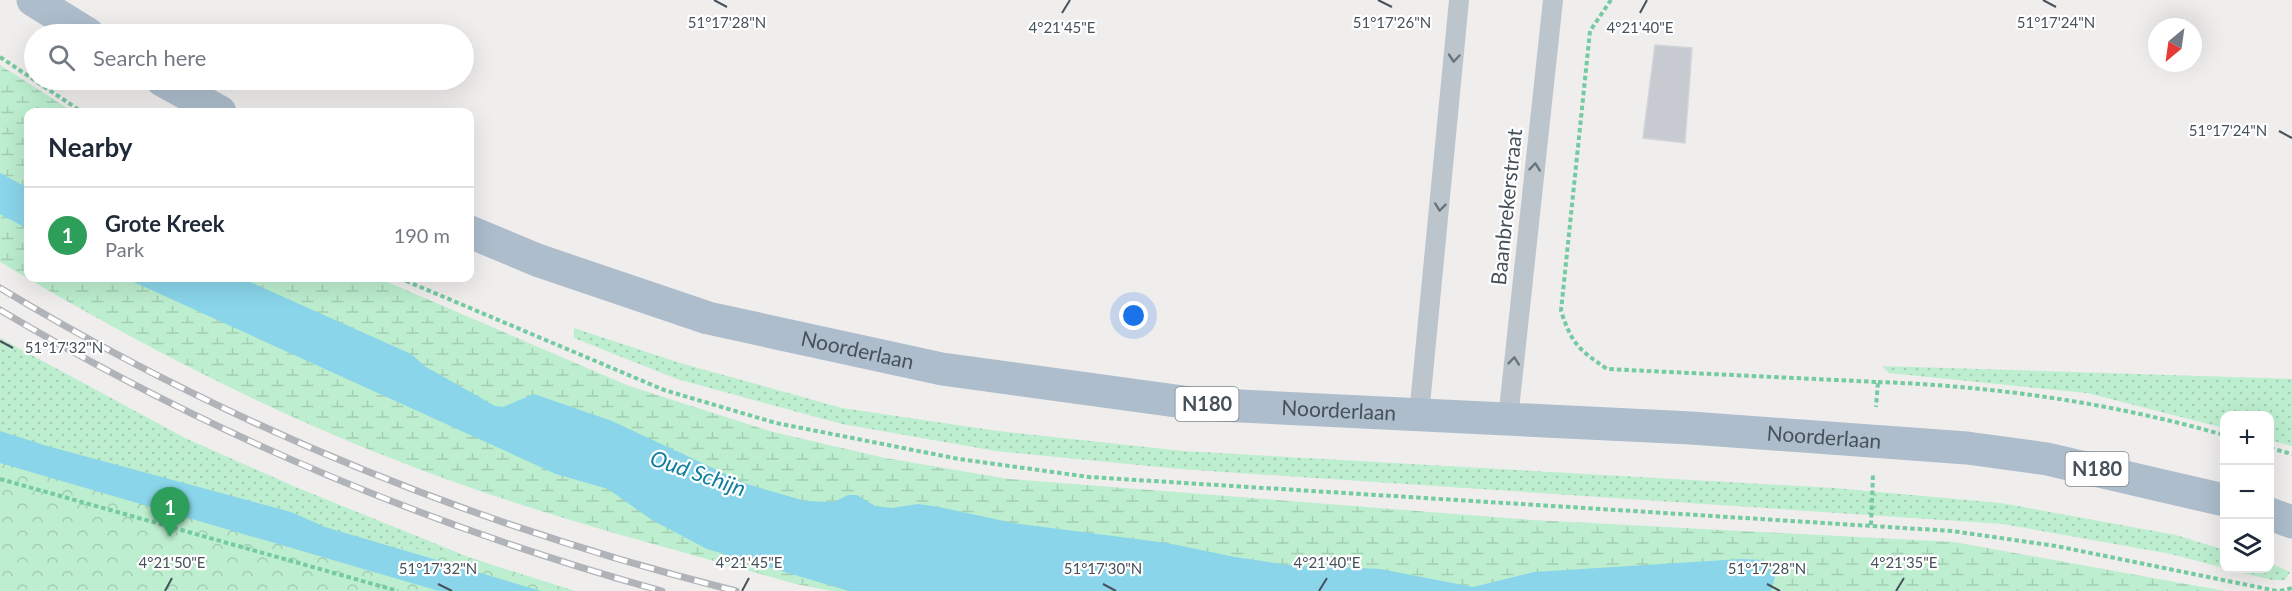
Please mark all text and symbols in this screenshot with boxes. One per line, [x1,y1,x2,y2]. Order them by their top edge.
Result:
text: 51°17'28"N [688,13,766,31]
text: 51°17'26"N [1353,13,1431,31]
text: 51°17'24"N [2017,13,2095,31]
text: 4°21'45"E [1029,18,1096,36]
text: 4°21'40"E [1607,18,1674,36]
north arrow [2148,18,2202,72]
search box [24,24,474,90]
icon: search [45,41,78,74]
text: Search here [93,44,206,71]
one-way arrow [1448,54,1461,63]
text: 51°17'24"N [2189,121,2267,139]
street label: Baanbrekerstraat [1485,127,1526,286]
text: Nearby [48,131,133,163]
one-way arrow [1528,163,1541,172]
one-way arrow [1434,203,1447,212]
text: Grote Kreek [105,210,225,237]
text: 1 [62,223,73,247]
text: 190 m [394,223,450,247]
text: Park [105,237,144,261]
your location [1119,301,1148,330]
street label: Noorderlaan [799,325,916,374]
text: 51°17'32"N [25,338,103,356]
one-way arrow [1507,357,1520,366]
road number: N180 [1176,387,1238,421]
street label: Noorderlaan [1281,394,1397,425]
map controls [2220,411,2274,573]
button: + [2220,411,2274,465]
street label: Noorderlaan [1766,420,1882,453]
water label: Oud Schijn [647,444,749,501]
road number: N180 [2066,452,2128,486]
button: − [2220,465,2274,519]
pin: 1 [150,488,190,537]
button: layers [2220,519,2274,573]
text: 4°21'50"E [139,553,206,571]
text: 4°21'45"E [716,553,783,571]
text: 4°21'40"E [1294,553,1361,571]
text: 4°21'35"E [1871,553,1938,571]
text: 51°17'32"N [399,559,477,577]
text: 51°17'30"N [1064,559,1142,577]
text: 51°17'28"N [1728,559,1806,577]

